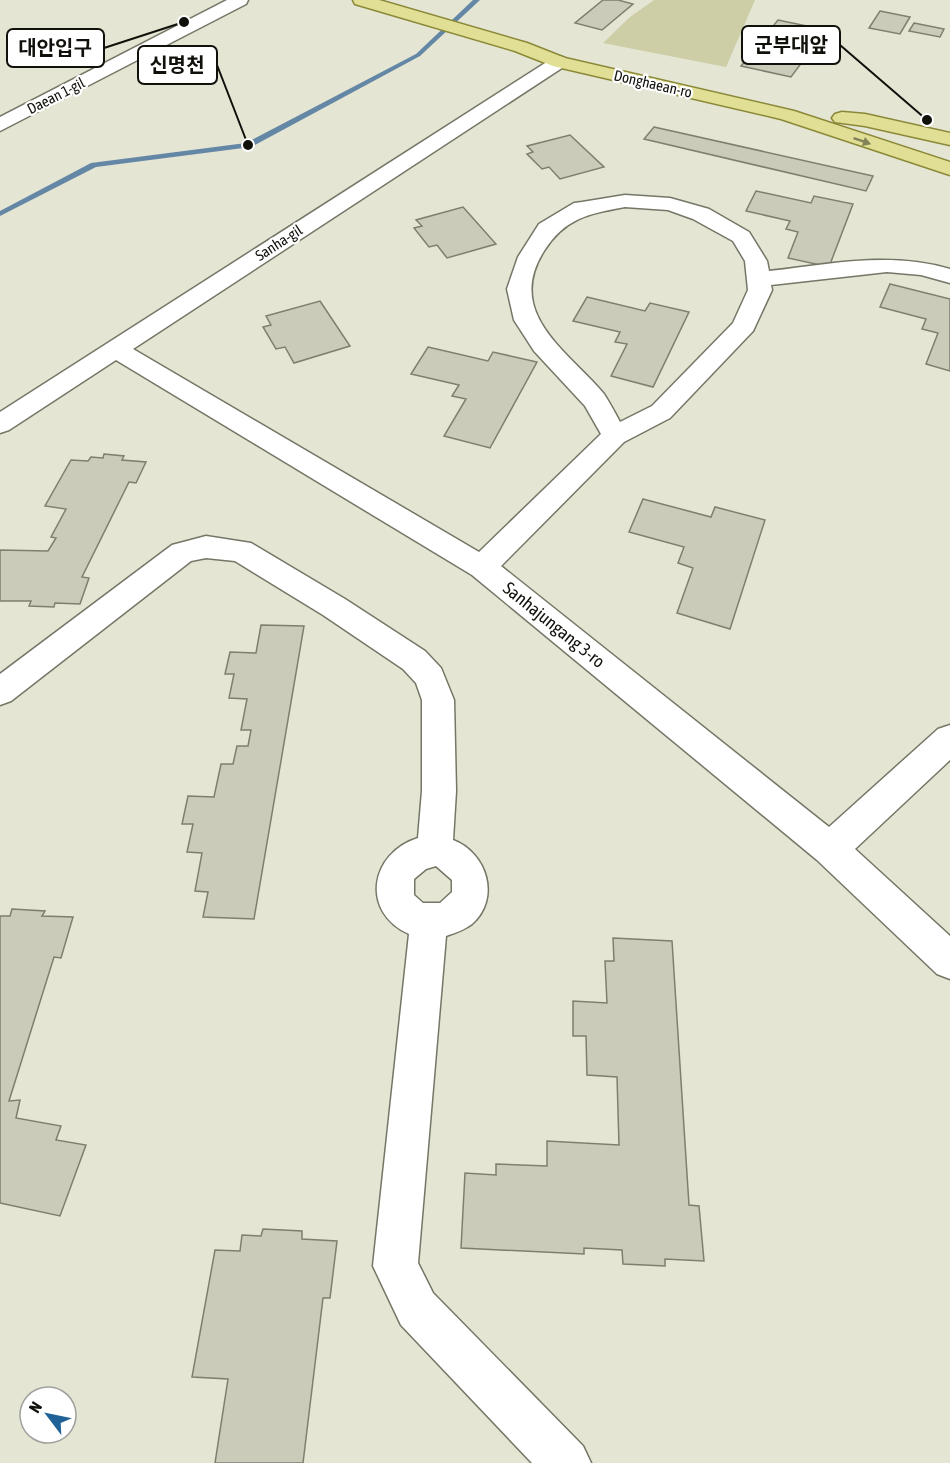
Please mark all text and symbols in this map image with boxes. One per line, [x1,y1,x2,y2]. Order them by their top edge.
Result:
callout: 군부대앞 [742,26,840,64]
callout: 대안입구 [7,29,104,67]
text: 군부대앞 [754,33,828,56]
text: 대안입구 [18,36,92,59]
callout: 신명천 [138,46,217,84]
text: 신명천 [149,53,205,76]
street label: Donghaean-ro [612,66,694,101]
street label: Daean 1-gil [24,74,87,117]
one-way arrow [853,136,871,146]
street label: Sanha-gil [252,221,305,264]
street label: Sanhajungang 3-ro [499,577,609,672]
north arrow [18,1385,78,1445]
text: N [25,1398,45,1416]

